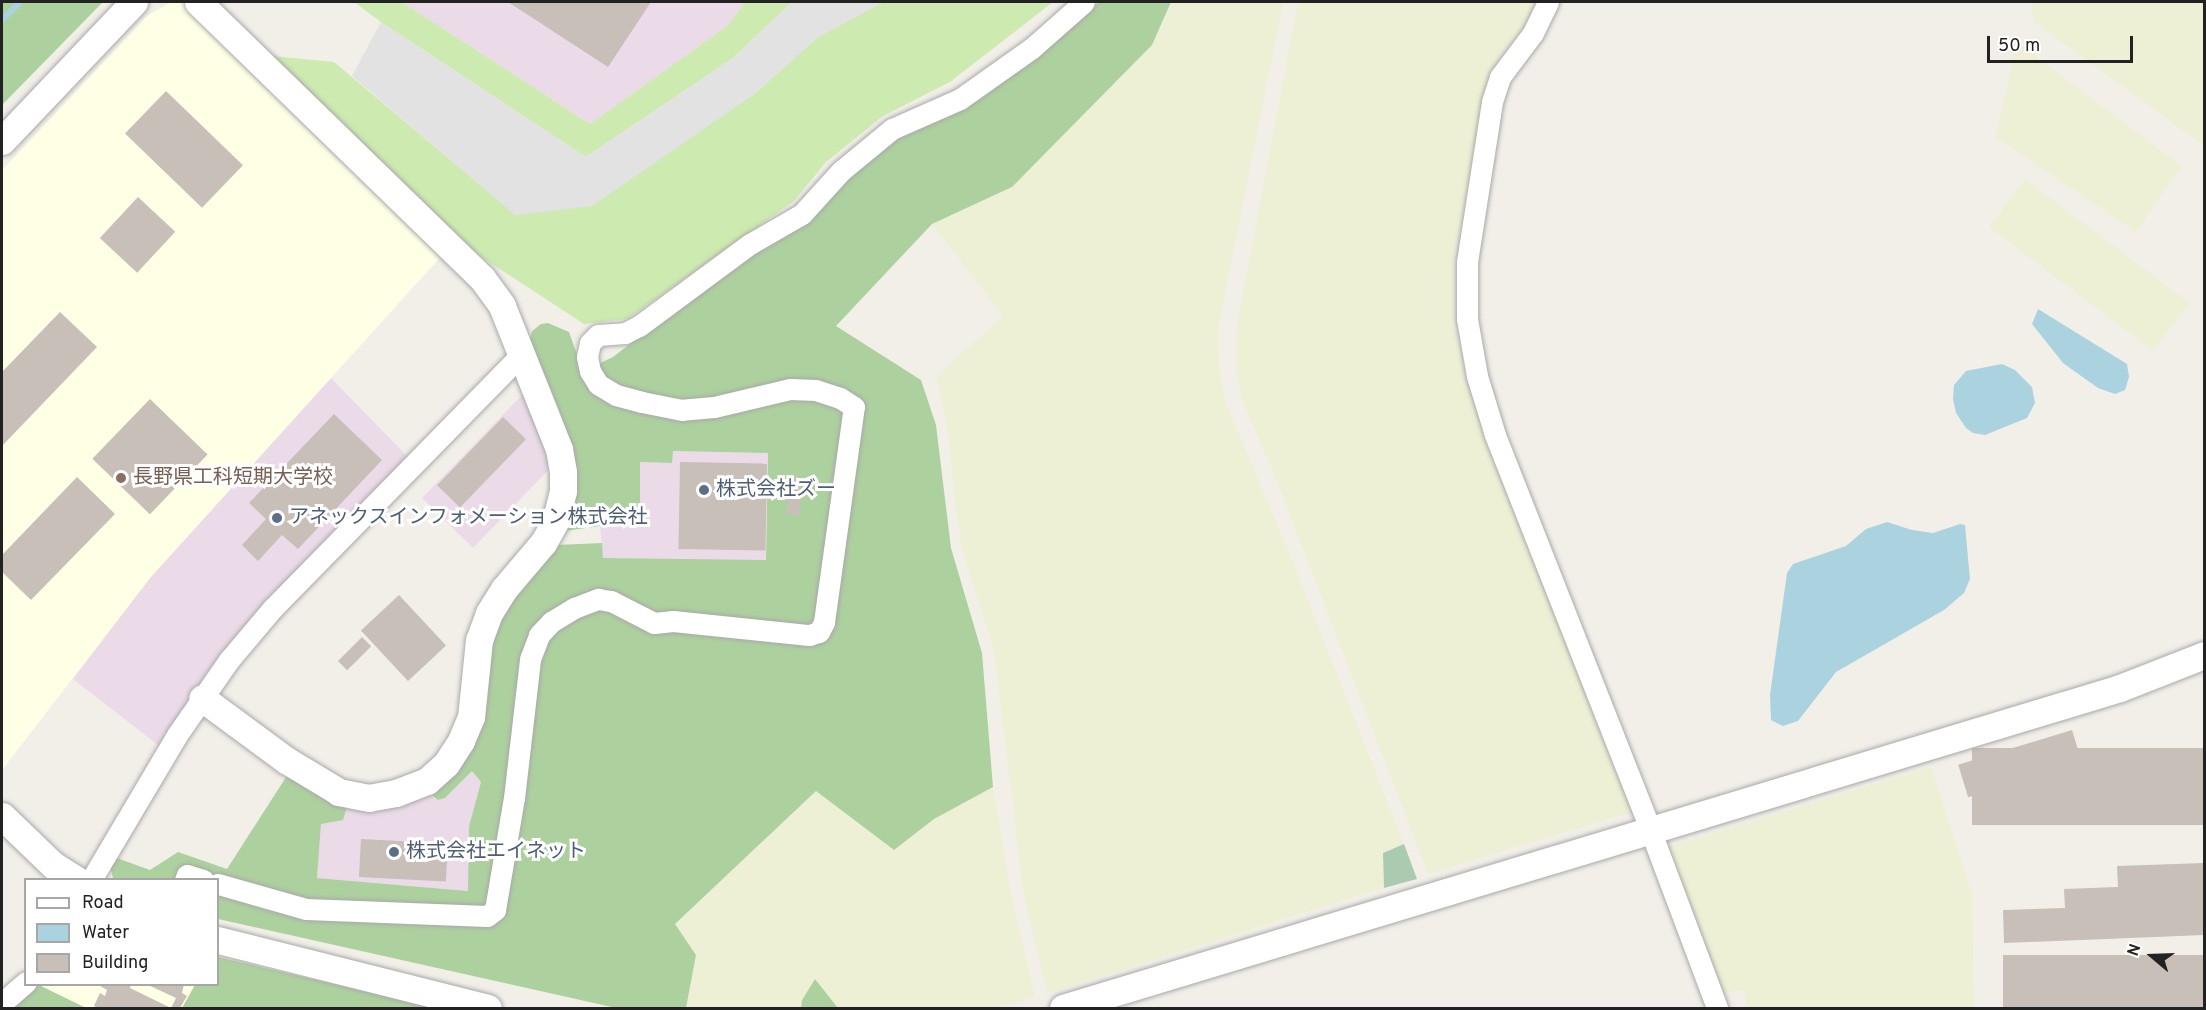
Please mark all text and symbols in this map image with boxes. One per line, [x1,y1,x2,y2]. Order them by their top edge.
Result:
scale bar [1990,24,2136,62]
text: 50 m [1998,35,2040,58]
place label: 長野県工科短期大学校 [133,466,333,490]
marker: 長野県工科短期大学校 [114,471,128,485]
place label: 株式会社ズー [716,478,836,502]
marker: 株式会社ズー [697,483,711,497]
place label: アネックスインフォメーション株式会社 [289,506,649,530]
marker: アネックスインフォメーション株式会社 [270,511,284,525]
place label: 株式会社エイネット [406,840,586,864]
marker: 株式会社エイネット [387,845,401,859]
legend [24,878,219,986]
text: Road [82,892,124,915]
text: Water [82,922,129,945]
north arrow [2122,926,2182,986]
text: N [2124,941,2146,959]
text: Building [82,952,148,975]

